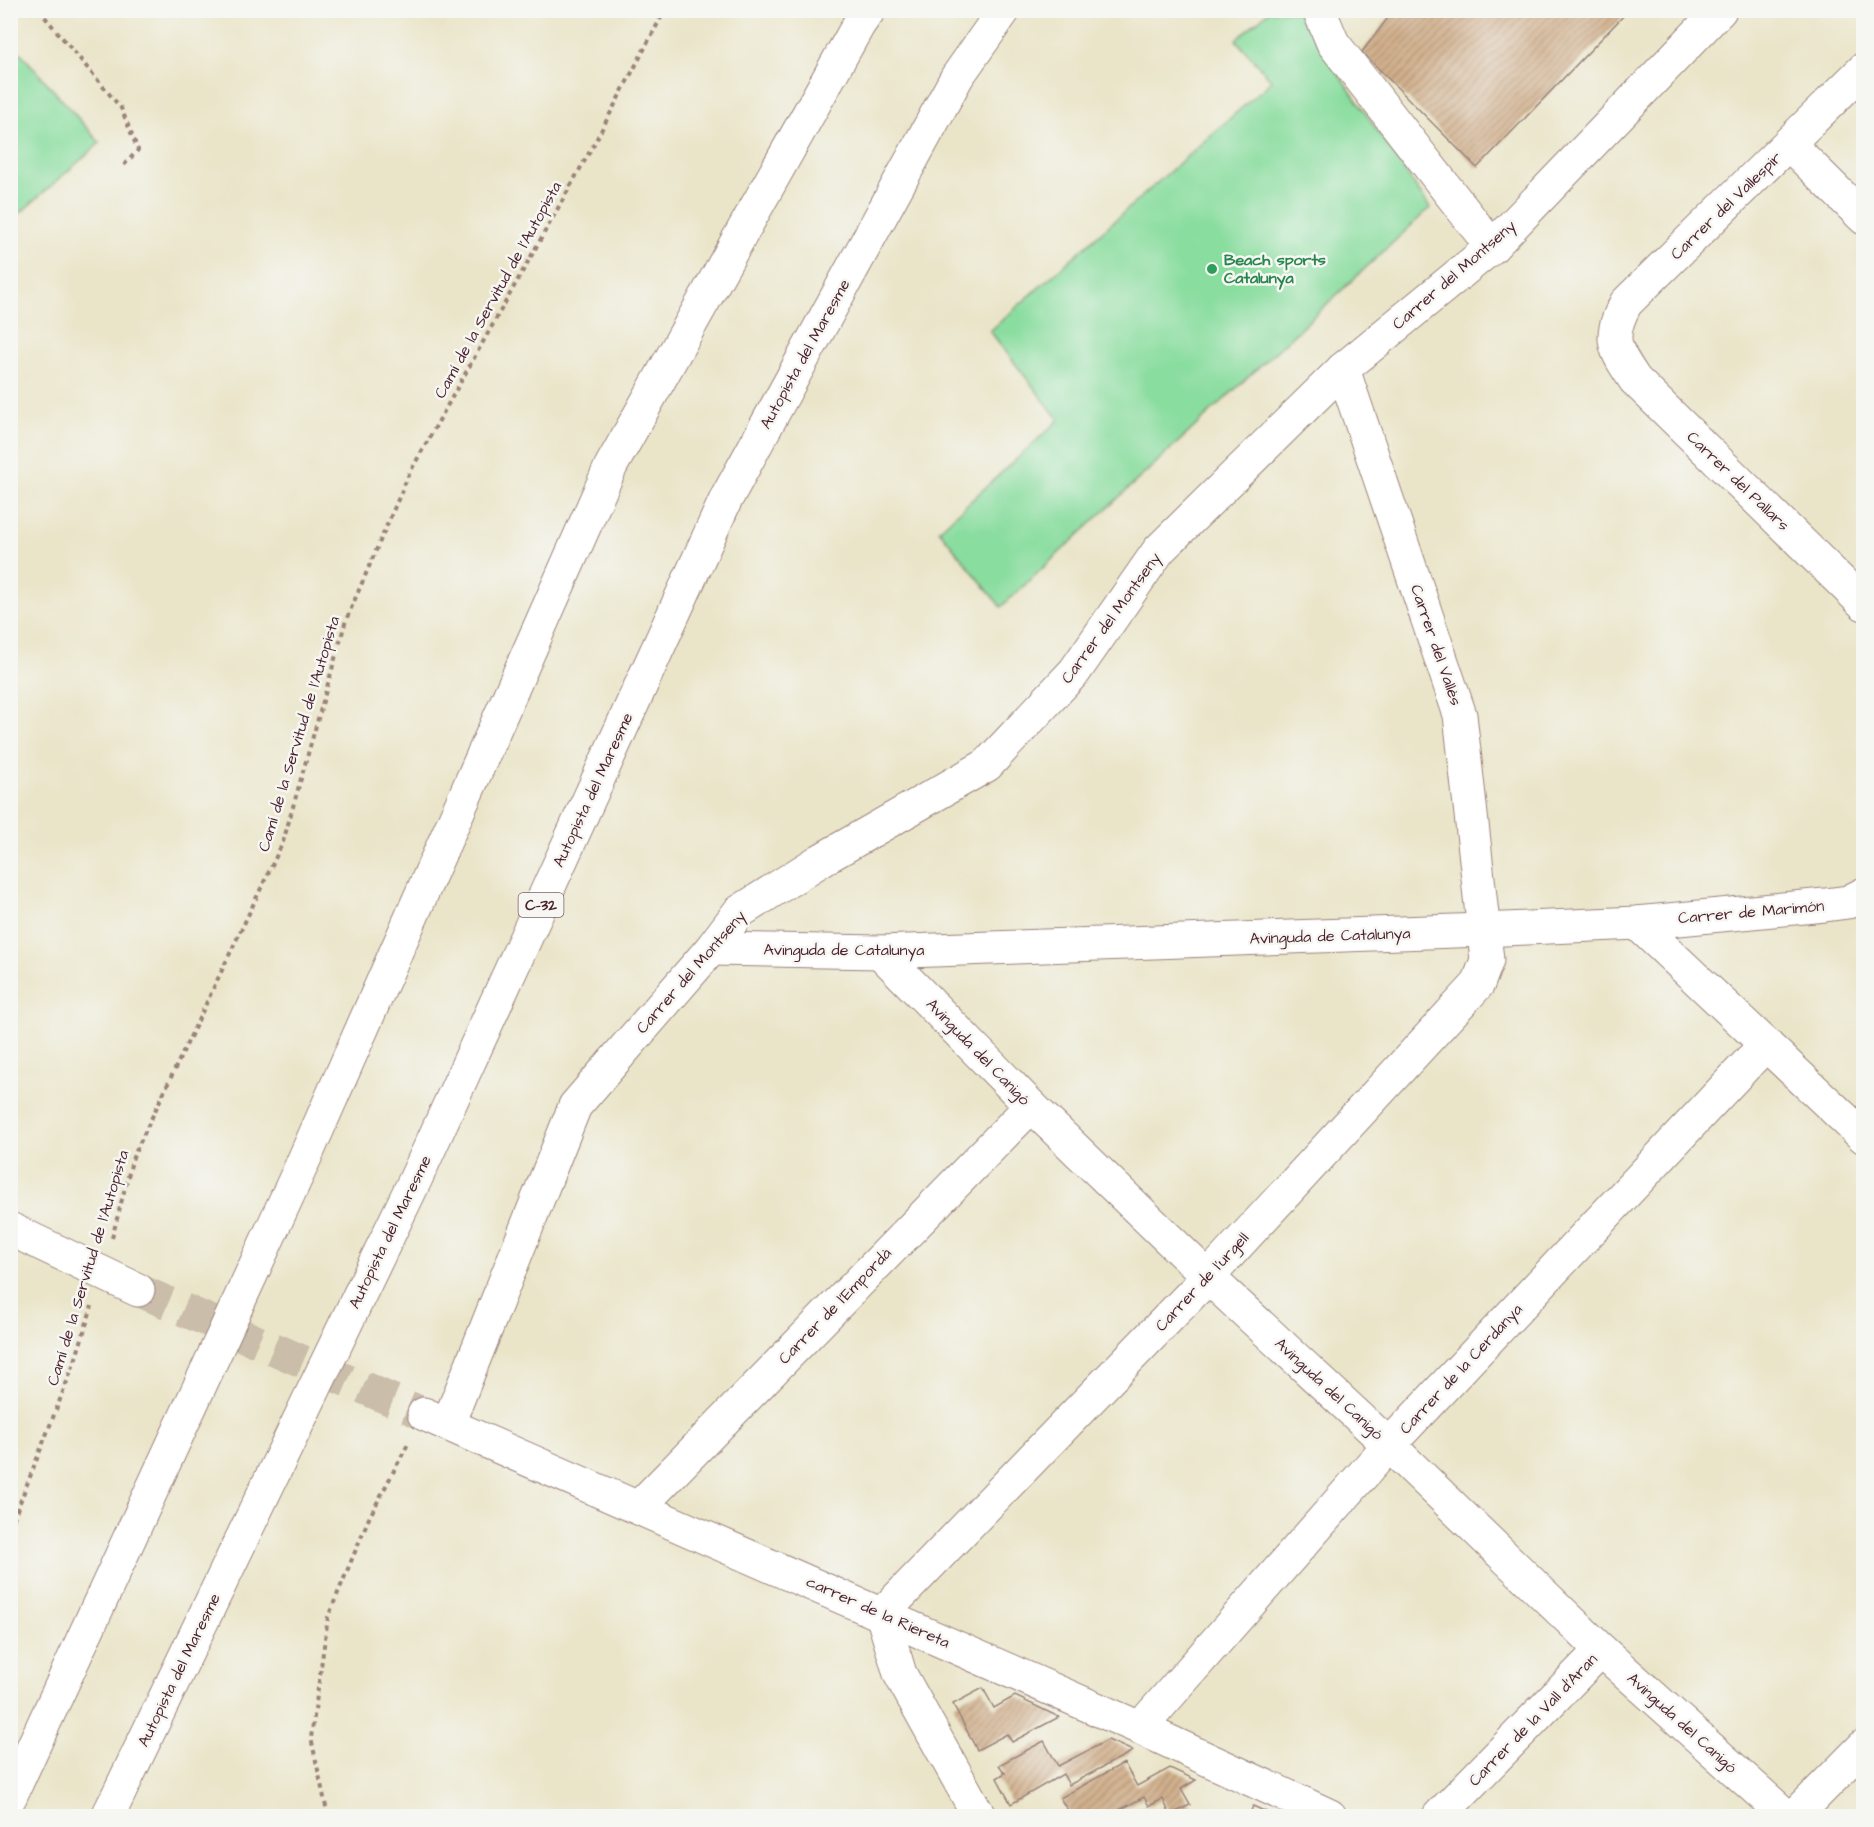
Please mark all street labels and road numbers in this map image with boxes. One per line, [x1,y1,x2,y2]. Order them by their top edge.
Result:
street label: Carrer del Vallespir [1666,147,1787,265]
street label: Camí de la Servitud de l'Autopista [429,178,567,402]
street label: Carrer del Montseny [1388,215,1521,336]
street label: Autopista del Maresme [755,275,856,433]
street label: Carrer del Pallars [1682,426,1794,536]
street label: Carrer del Montseny [1056,548,1167,689]
street label: Carrer del Vallès [1405,582,1467,708]
street label: Camí de la Servitud de l'Autopista [253,614,345,854]
street label: Autopista del Maresme [548,709,639,871]
road number: C-32 [518,893,564,917]
street label: Carrer de Marimón [1677,895,1825,929]
street label: Carrer del Montseny [631,905,752,1039]
street label: Avinguda de Catalunya [1249,922,1411,951]
street label: Avinguda de Catalunya [764,939,925,962]
street label: Avinguda del Canigó [920,994,1035,1111]
street label: Camí de la Servitud de l'Autopista [42,1148,134,1388]
street label: Autopista del Maresme [343,1151,437,1312]
street label: Carrer de l'urgell [1150,1228,1255,1337]
street label: Carrer de l'Empordà [773,1243,897,1369]
street label: Carrer de la Cerdanya [1395,1299,1528,1440]
street label: Avinguda del Canigó [1269,1333,1388,1446]
street label: carrer de la Riereta [803,1570,953,1654]
street label: Autopista del Maresme [132,1589,226,1750]
street label: Carrer de la Vall d'Aran [1464,1649,1602,1791]
street label: Avinguda del Canigó [1622,1668,1742,1779]

